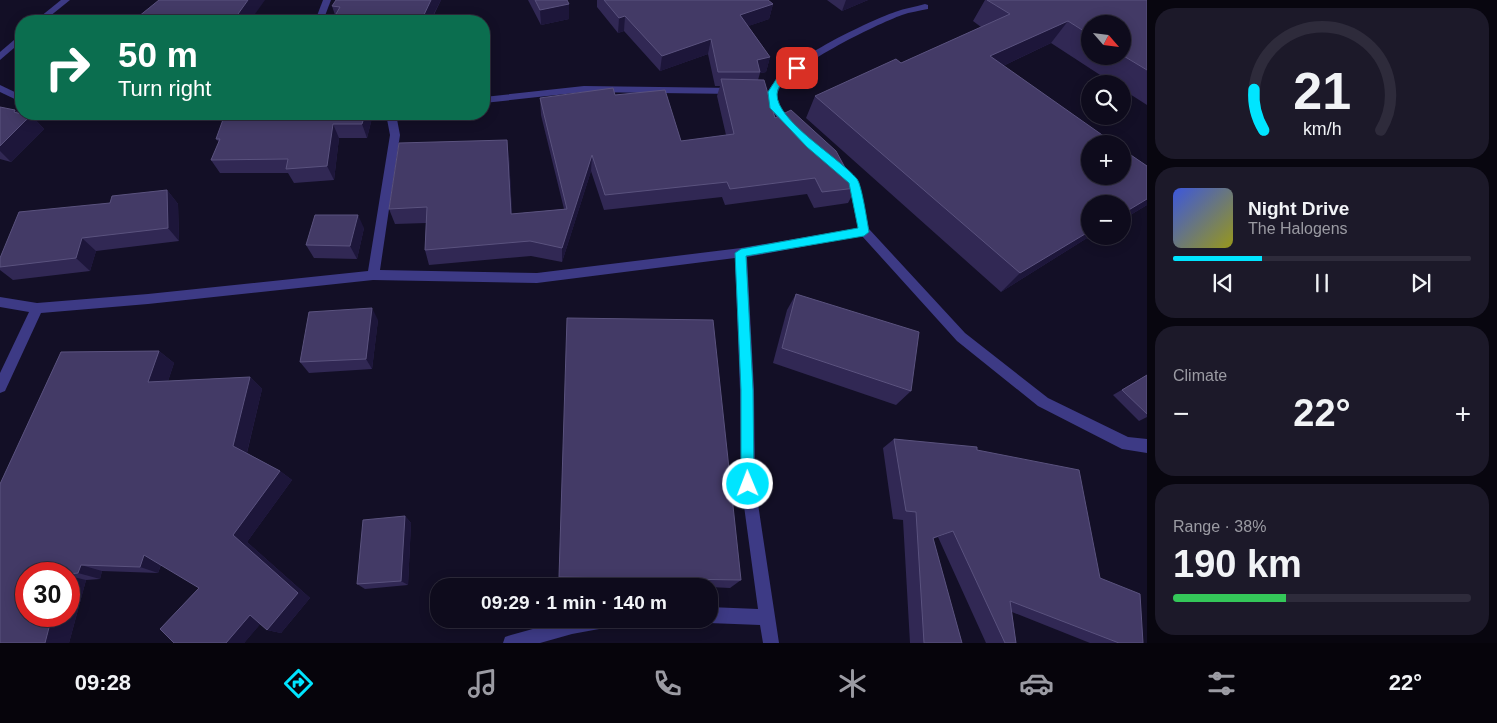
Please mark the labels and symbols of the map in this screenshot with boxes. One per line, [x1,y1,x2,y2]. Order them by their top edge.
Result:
north arrow [1081,15,1131,65]
pin [776,47,818,89]
position arrow [721,457,773,509]
speed limit sign: 30 [15,562,80,627]

